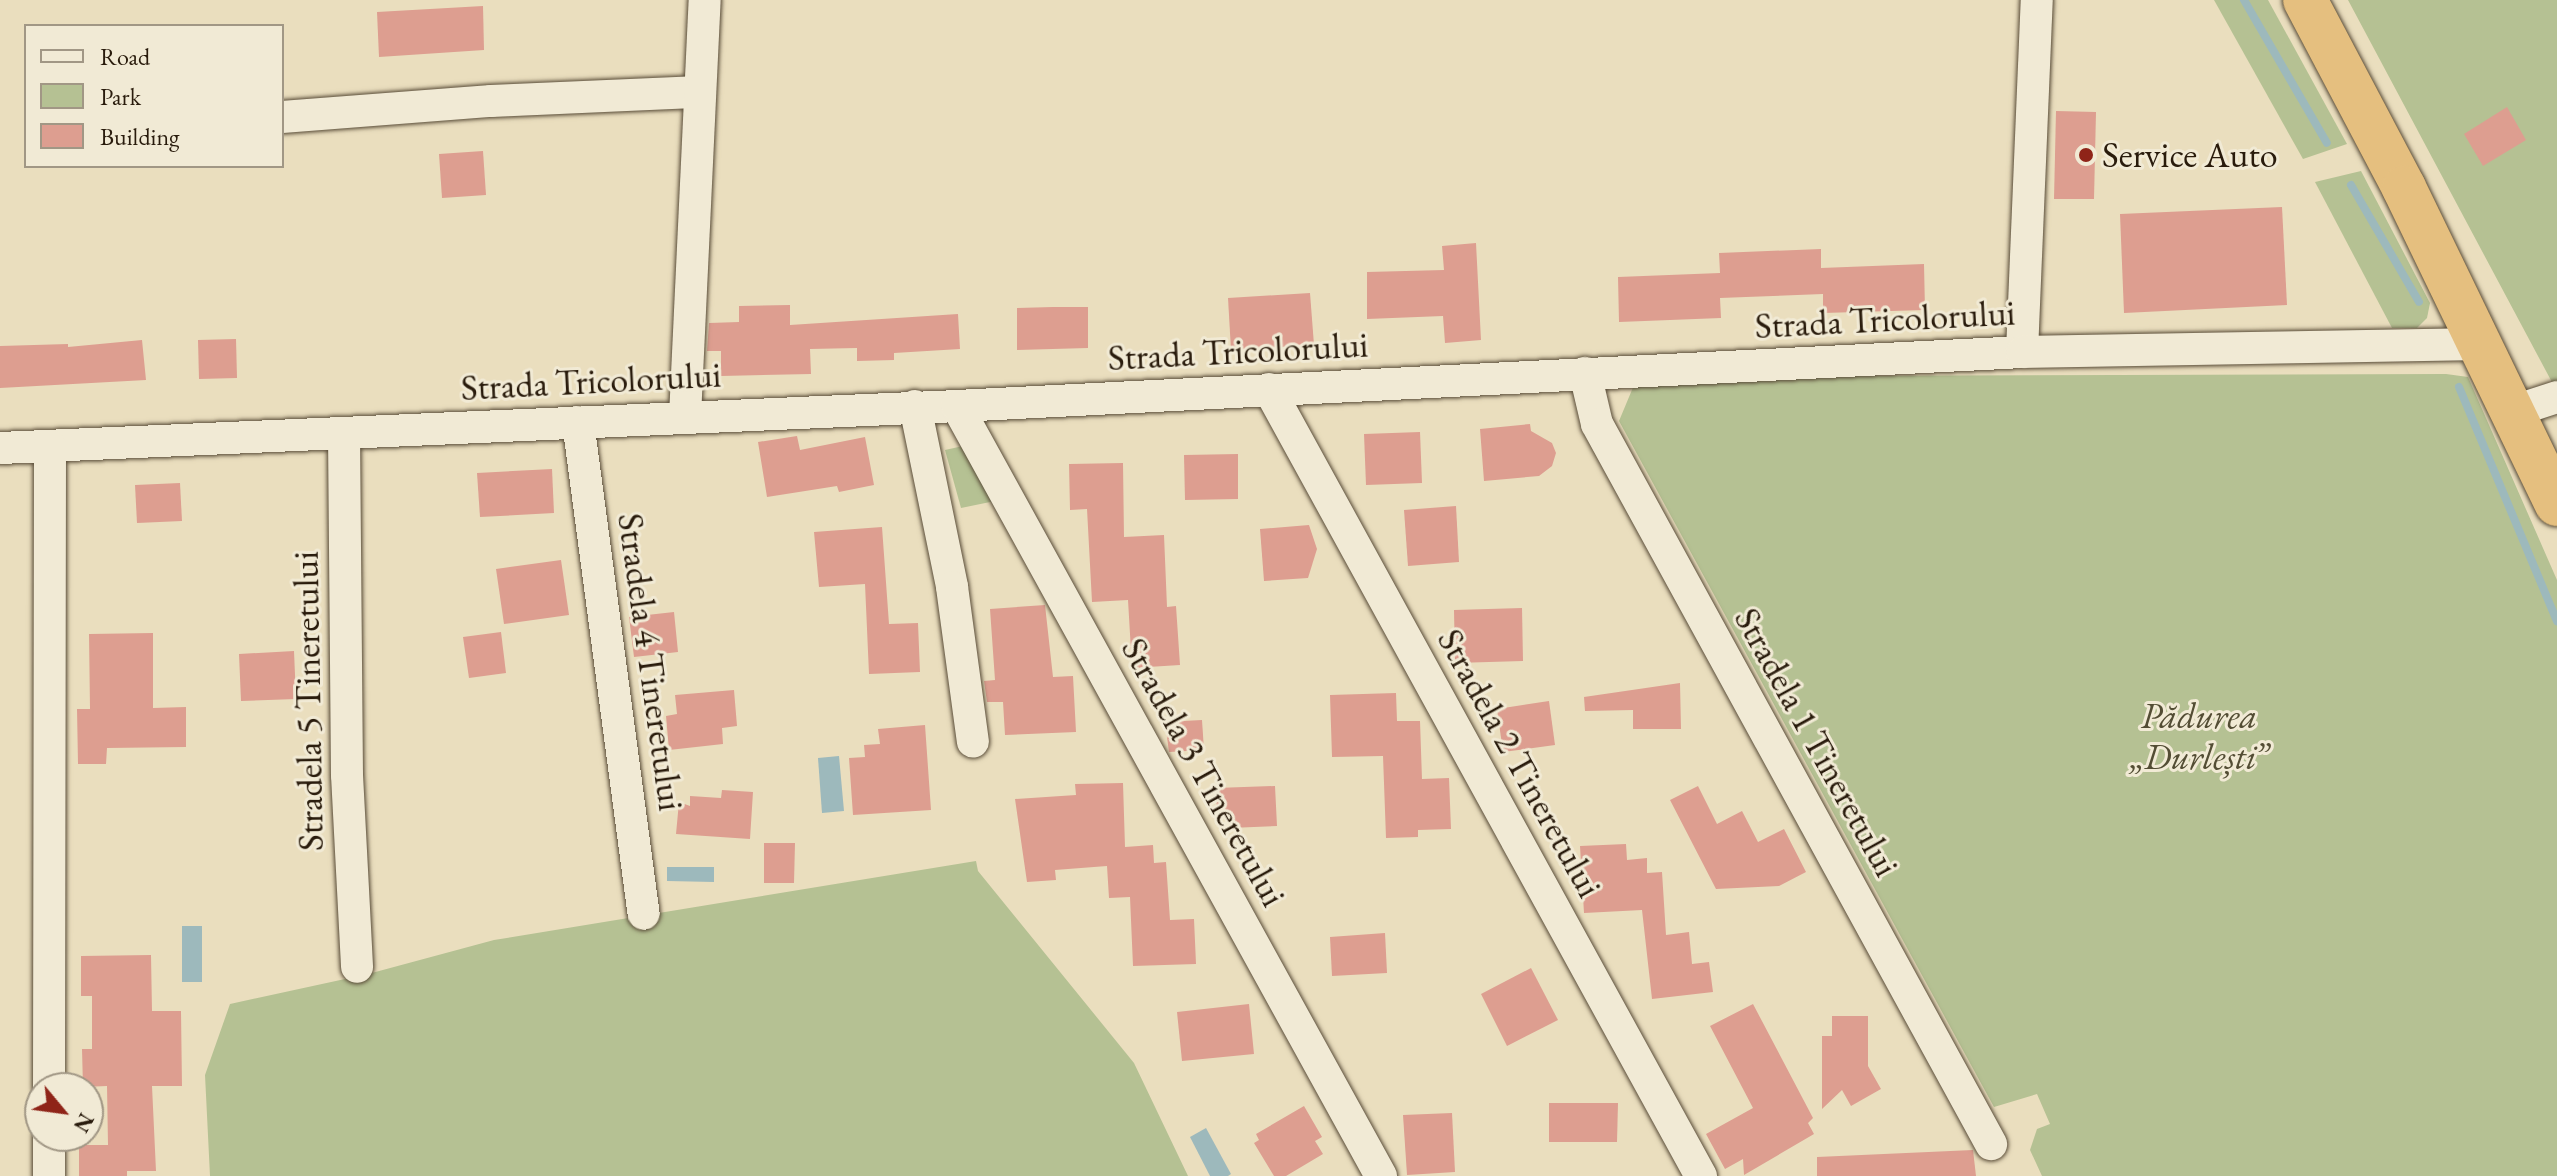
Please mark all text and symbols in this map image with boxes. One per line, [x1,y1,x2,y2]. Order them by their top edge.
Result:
legend [24,24,284,168]
text: Road [100,41,150,72]
text: Park [100,81,141,112]
text: Building [100,121,180,152]
place label: Service Auto [2102,133,2278,177]
marker: Service Auto [2077,146,2095,164]
street label: Strada Tricolorului [1754,291,2016,347]
street label: Strada Tricolorului [1107,323,1369,379]
street label: Strada Tricolorului [460,353,722,409]
street label: Stradela 4 Tineretului [609,510,693,814]
street label: Stradela 5 Tineretului [284,551,332,851]
street label: Stradela 1 Tineretului [1725,600,1909,884]
street label: Stradela 2 Tineretului [1428,621,1612,905]
street label: Stradela 3 Tineretului [1112,630,1296,914]
park label: Pădurea „Durlești” [2130,693,2268,778]
north arrow [24,1072,104,1152]
text: N [67,1108,101,1138]

